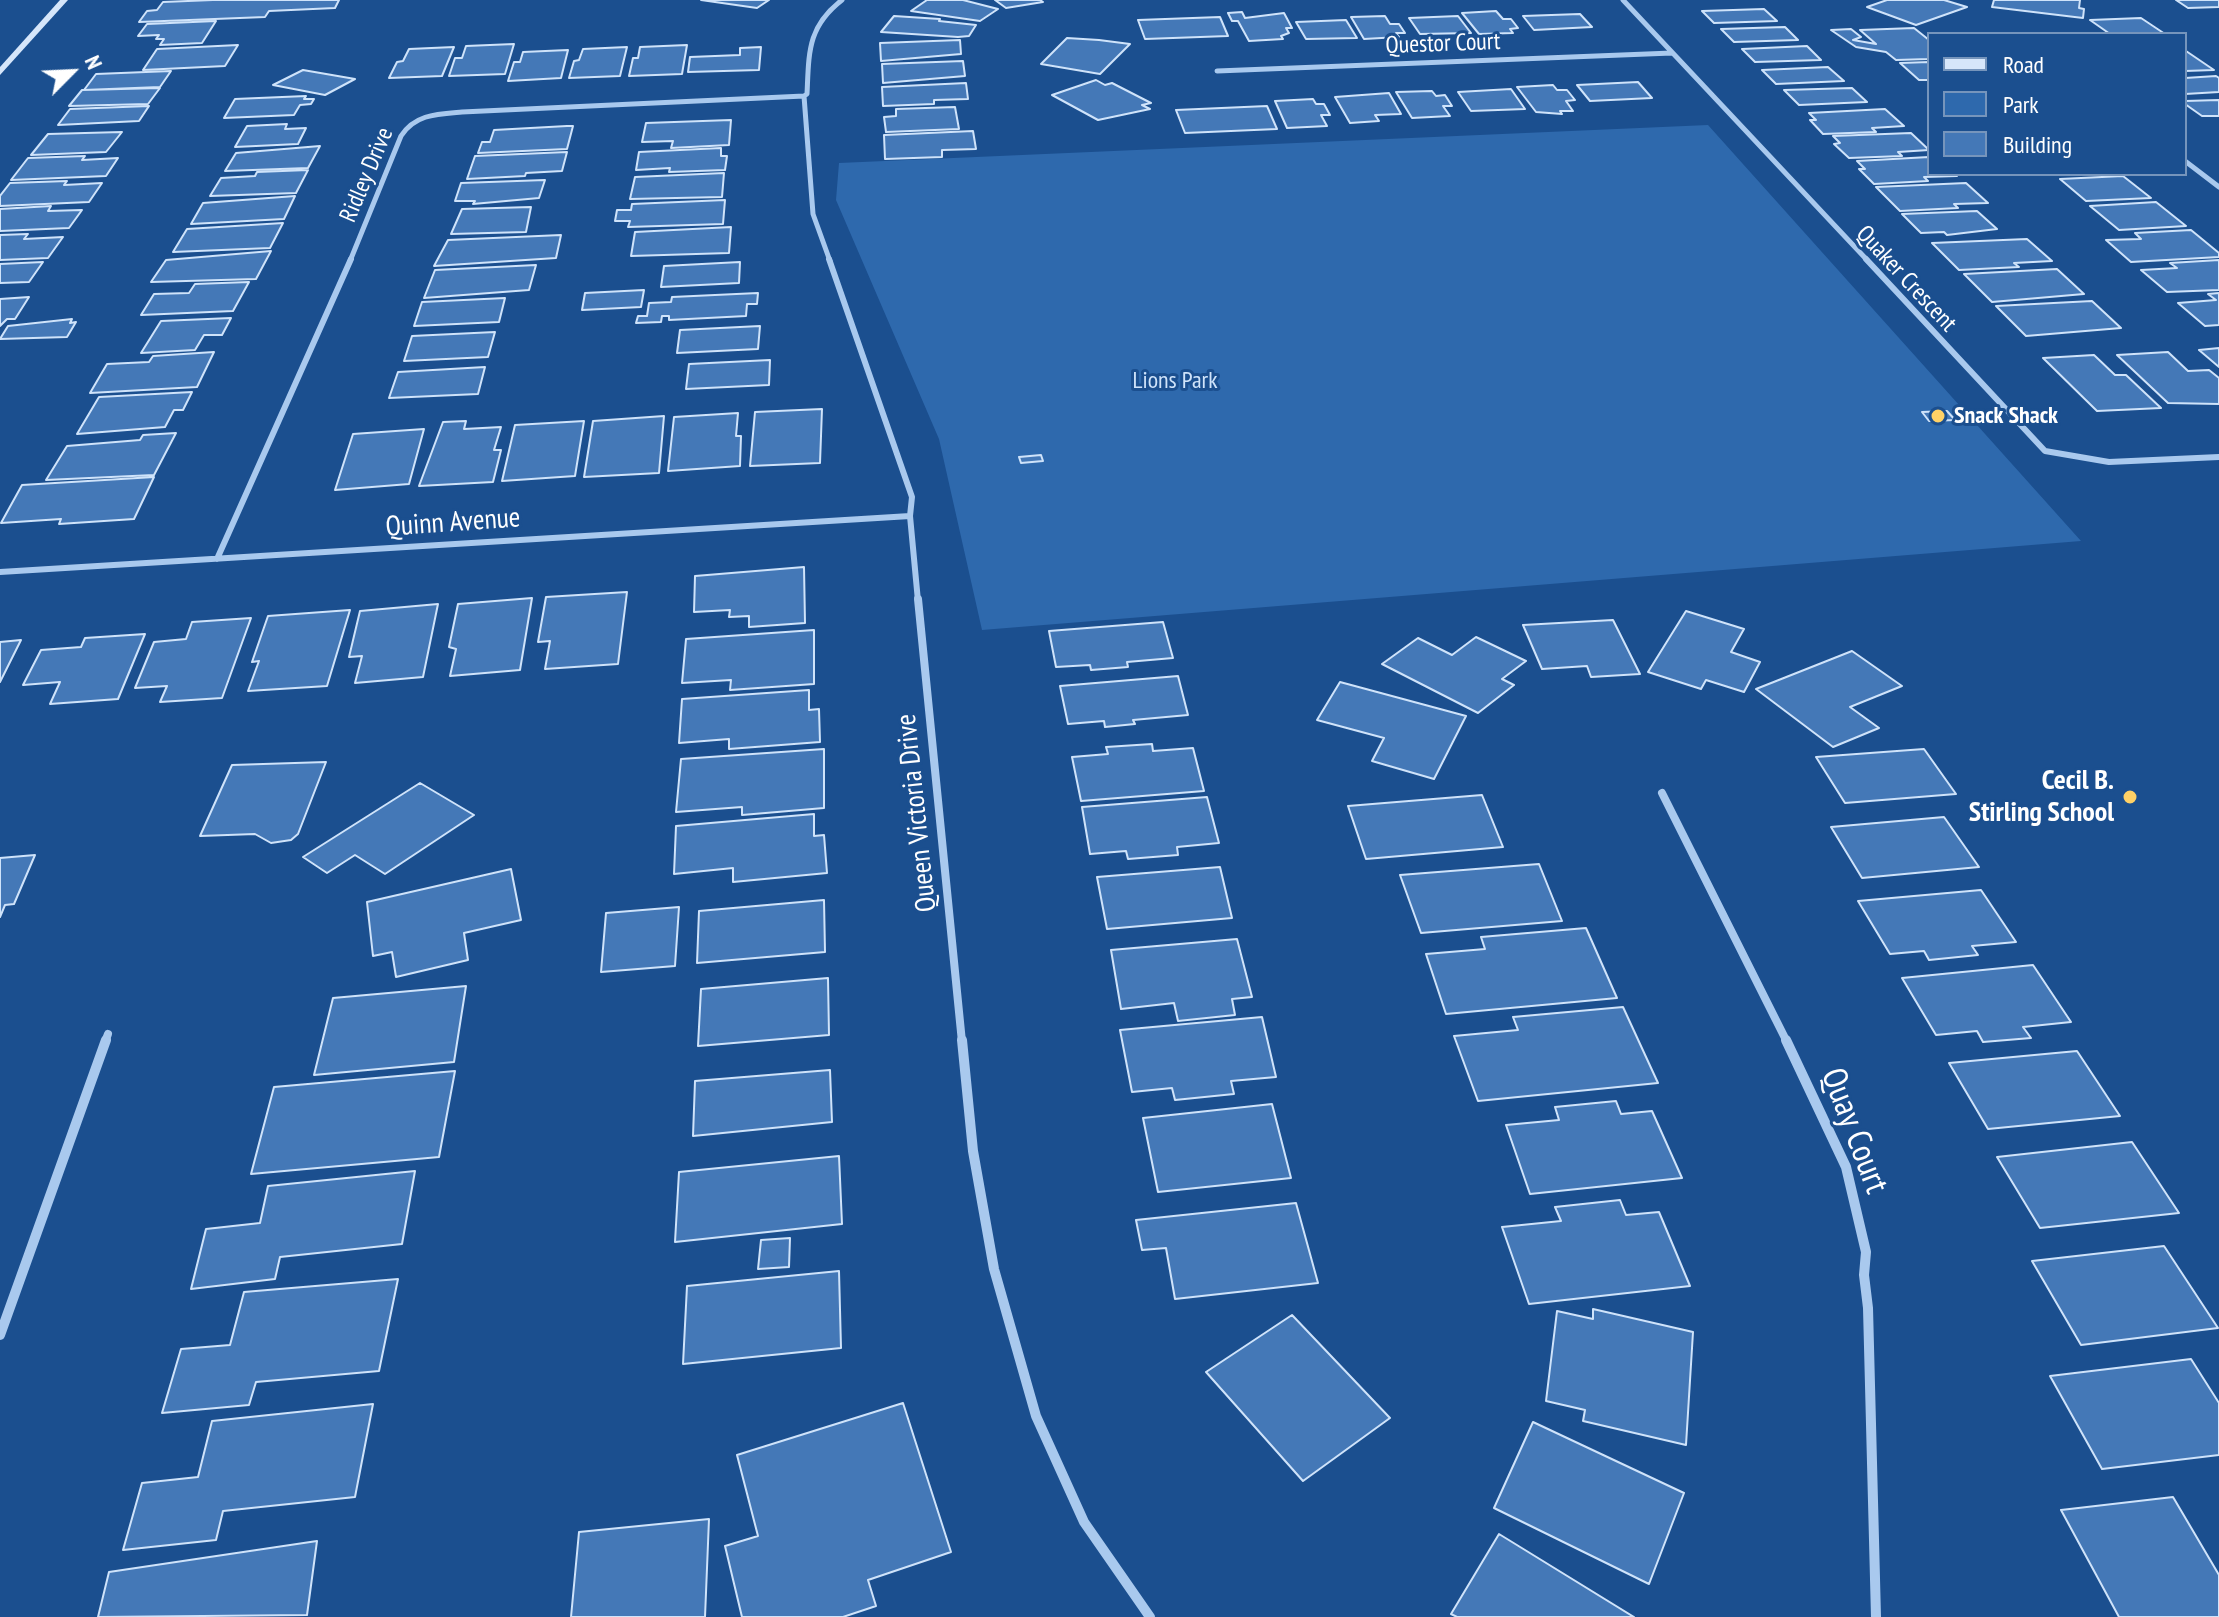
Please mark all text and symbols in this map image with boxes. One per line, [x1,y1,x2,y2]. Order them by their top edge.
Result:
street label: Questor Court [1385,28,1501,60]
north arrow [32,32,112,112]
legend [1927,32,2187,176]
text: Road [2003,49,2044,80]
text: N [79,51,109,73]
text: Park [2003,89,2039,120]
street label: Ridley Drive [334,123,400,227]
text: Building [2003,129,2072,160]
street label: Quaker Crescent [1850,220,1962,338]
park label: Lions Park [1133,367,1217,395]
place label: Snack Shack [1954,402,2058,430]
marker: Snack Shack [1929,407,1947,425]
street label: Quinn Avenue [385,502,521,544]
street label: Queen Victoria Drive [890,712,944,914]
place label: Cecil B. Stirling School [1969,764,2114,830]
marker: Cecil B. Stirling School [2121,788,2139,806]
street label: Quay Court [1812,1063,1896,1199]

